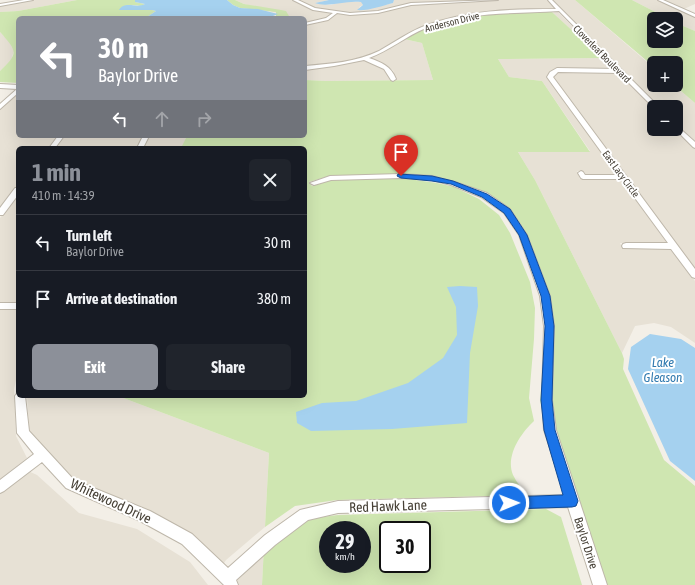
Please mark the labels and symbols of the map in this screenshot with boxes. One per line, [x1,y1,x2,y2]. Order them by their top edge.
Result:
street label: Anderson Drive [424,10,481,34]
street label: Cloverleaf Boulevard [571,23,633,85]
pin [384,135,418,176]
street label: East Lacy Circle [600,149,642,200]
water label: Lake Gleason [644,355,683,385]
street label: Whitewood Drive [68,475,154,527]
position arrow [488,482,530,524]
street label: Red Hawk Lane [349,497,427,515]
street label: Baylor Drive [571,515,601,571]
speed limit sign: 30 [379,521,431,573]

